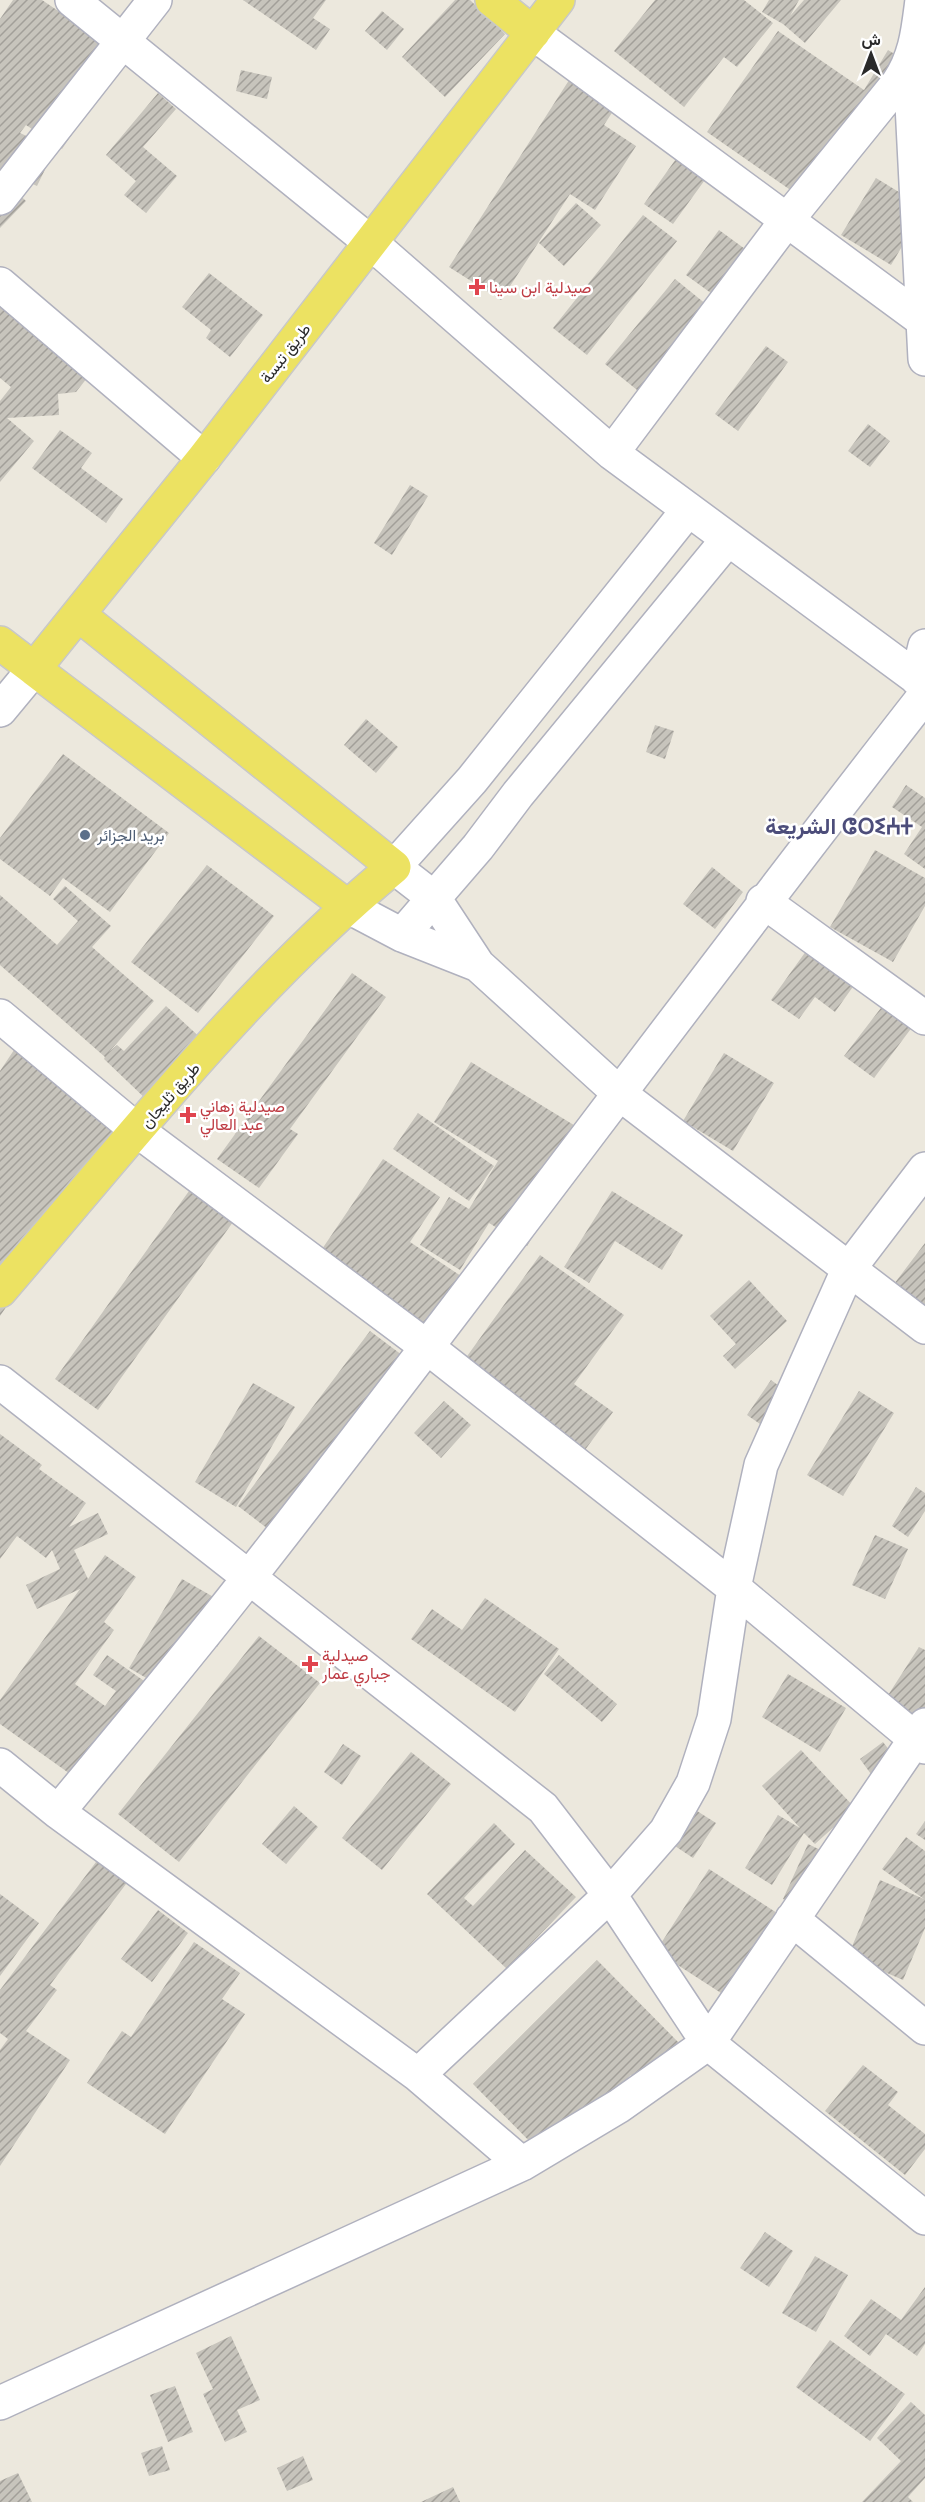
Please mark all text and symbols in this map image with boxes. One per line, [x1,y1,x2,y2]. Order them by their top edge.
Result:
north arrow [841,24,901,84]
text: ش [861,29,881,49]
place label: صيدلية ابن سينا [489,277,591,298]
marker: صيدلية ابن سينا [470,280,484,294]
street label: طريق تبسة [256,319,315,387]
district label: الشريعة ⵛⵔⵉⵄⵜ [765,812,913,840]
place label: بريد الجزائر [96,825,165,846]
marker: بريد الجزائر [78,828,92,842]
street label: طريق ثليجان [136,1058,205,1132]
place label: صيدلية زهاني عبد العالي [200,1096,285,1138]
marker: صيدلية زهاني عبد العالي [181,1108,195,1122]
place label: صيدلية جباري عمار [321,1645,391,1687]
marker: صيدلية جباري عمار [303,1657,317,1671]

